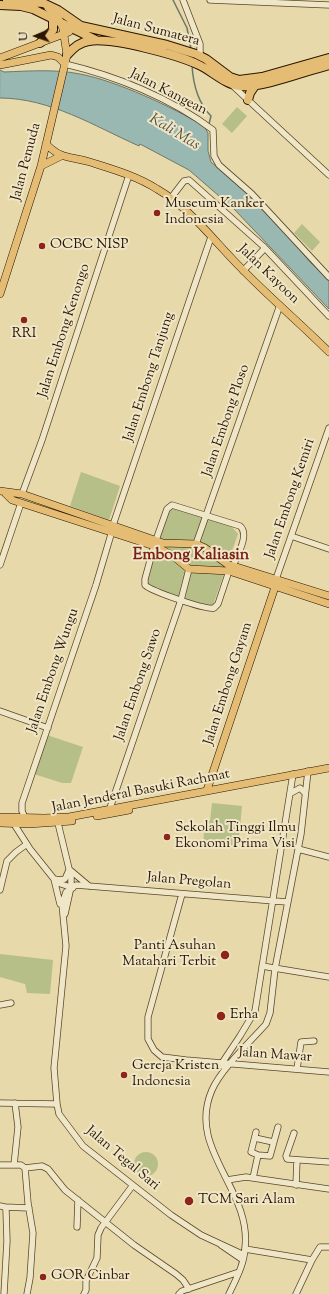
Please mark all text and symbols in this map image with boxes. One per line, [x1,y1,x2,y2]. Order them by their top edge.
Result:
street label: Jalan Sumatera [111,11,201,51]
north arrow [16,16,56,56]
text: U [16,32,32,41]
street label: Jalan Kangean [126,66,210,120]
water label: Kali Mas [145,111,203,155]
street label: Jalan Pemuda [9,121,45,203]
place label: Museum Kanker Indonesia [165,197,264,230]
marker: Museum Kanker Indonesia [152,208,162,218]
place label: OCBC NISP [50,238,128,254]
marker: OCBC NISP [37,241,47,251]
street label: Jalan Kayoon [234,242,302,308]
street label: Jalan Embong Kenongo [35,262,95,400]
street label: Jalan Embong Tanjung [121,310,179,444]
marker: RRI [19,315,29,325]
place label: RRI [12,327,36,343]
street label: Jalan Embong Ploso [200,363,254,479]
street label: Jalan Embong Kemiri [263,437,319,561]
district label: Embong Kaliasin [133,546,249,566]
street label: Jalan Embong Wungu [25,606,83,736]
street label: Jalan Embong Gayam [201,621,257,747]
street label: Jalan Embong Sawo [112,627,166,743]
street label: Jalan Jenderal Basuki Rachmat [51,767,231,817]
place label: Sekolah Tinggi Ilmu Ekonomi Prima Visi [175,821,296,854]
marker: Sekolah Tinggi Ilmu Ekonomi Prima Visi [162,832,172,842]
street label: Jalan Pregolan [146,870,232,894]
place label: Panti Asuhan Matahari Terbit [122,939,216,972]
marker: Panti Asuhan Matahari Terbit [219,949,231,961]
place label: Erha [230,1008,258,1024]
marker: Erha [215,1010,227,1022]
street label: Jalan Mawar [238,1045,312,1067]
place label: Gereja Kristen Indonesia [132,1059,219,1092]
marker: Gereja Kristen Indonesia [119,1070,129,1080]
street label: Jalan Tegal Sari [82,1123,162,1195]
place label: TCM Sari Alam [198,1193,295,1209]
marker: TCM Sari Alam [183,1195,195,1207]
place label: GOR Cinbar [51,1269,130,1285]
marker: GOR Cinbar [38,1272,48,1282]

